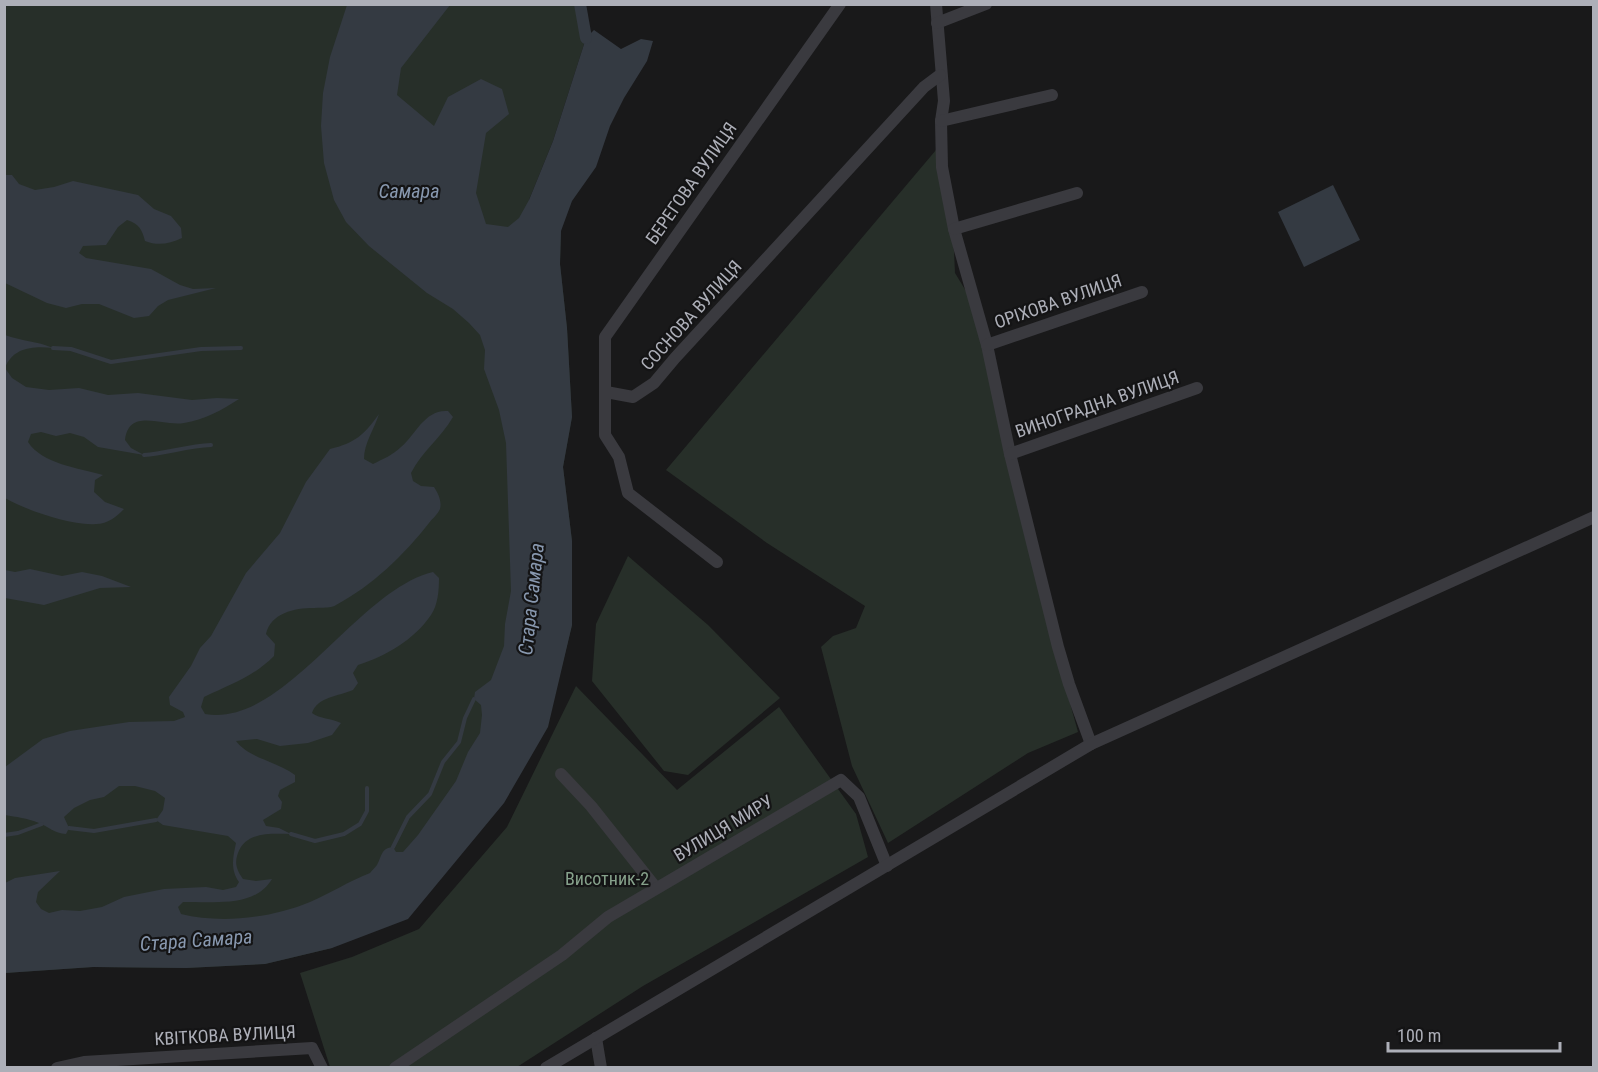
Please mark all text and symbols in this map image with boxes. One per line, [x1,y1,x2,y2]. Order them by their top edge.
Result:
street label: БЕРЕГОВА ВУЛИЦЯ [641,118,741,248]
water label: Самара [379,179,440,203]
street label: СОСНОВА ВУЛИЦЯ [636,256,746,374]
street label: ОРІХОВА ВУЛИЦЯ [992,269,1124,333]
street label: ВИНОГРАДНА ВУЛИЦЯ [1012,366,1182,442]
water label: Стара Самара [513,542,549,656]
street label: ВУЛИЦЯ МИРУ [670,790,776,866]
park label: Висотник-2 [565,868,649,889]
water label: Стара Самара [139,924,253,956]
scale bar [1388,1015,1560,1053]
street label: КВІТКОВА ВУЛИЦЯ [154,1021,296,1049]
text: 100 m [1397,1025,1441,1046]

